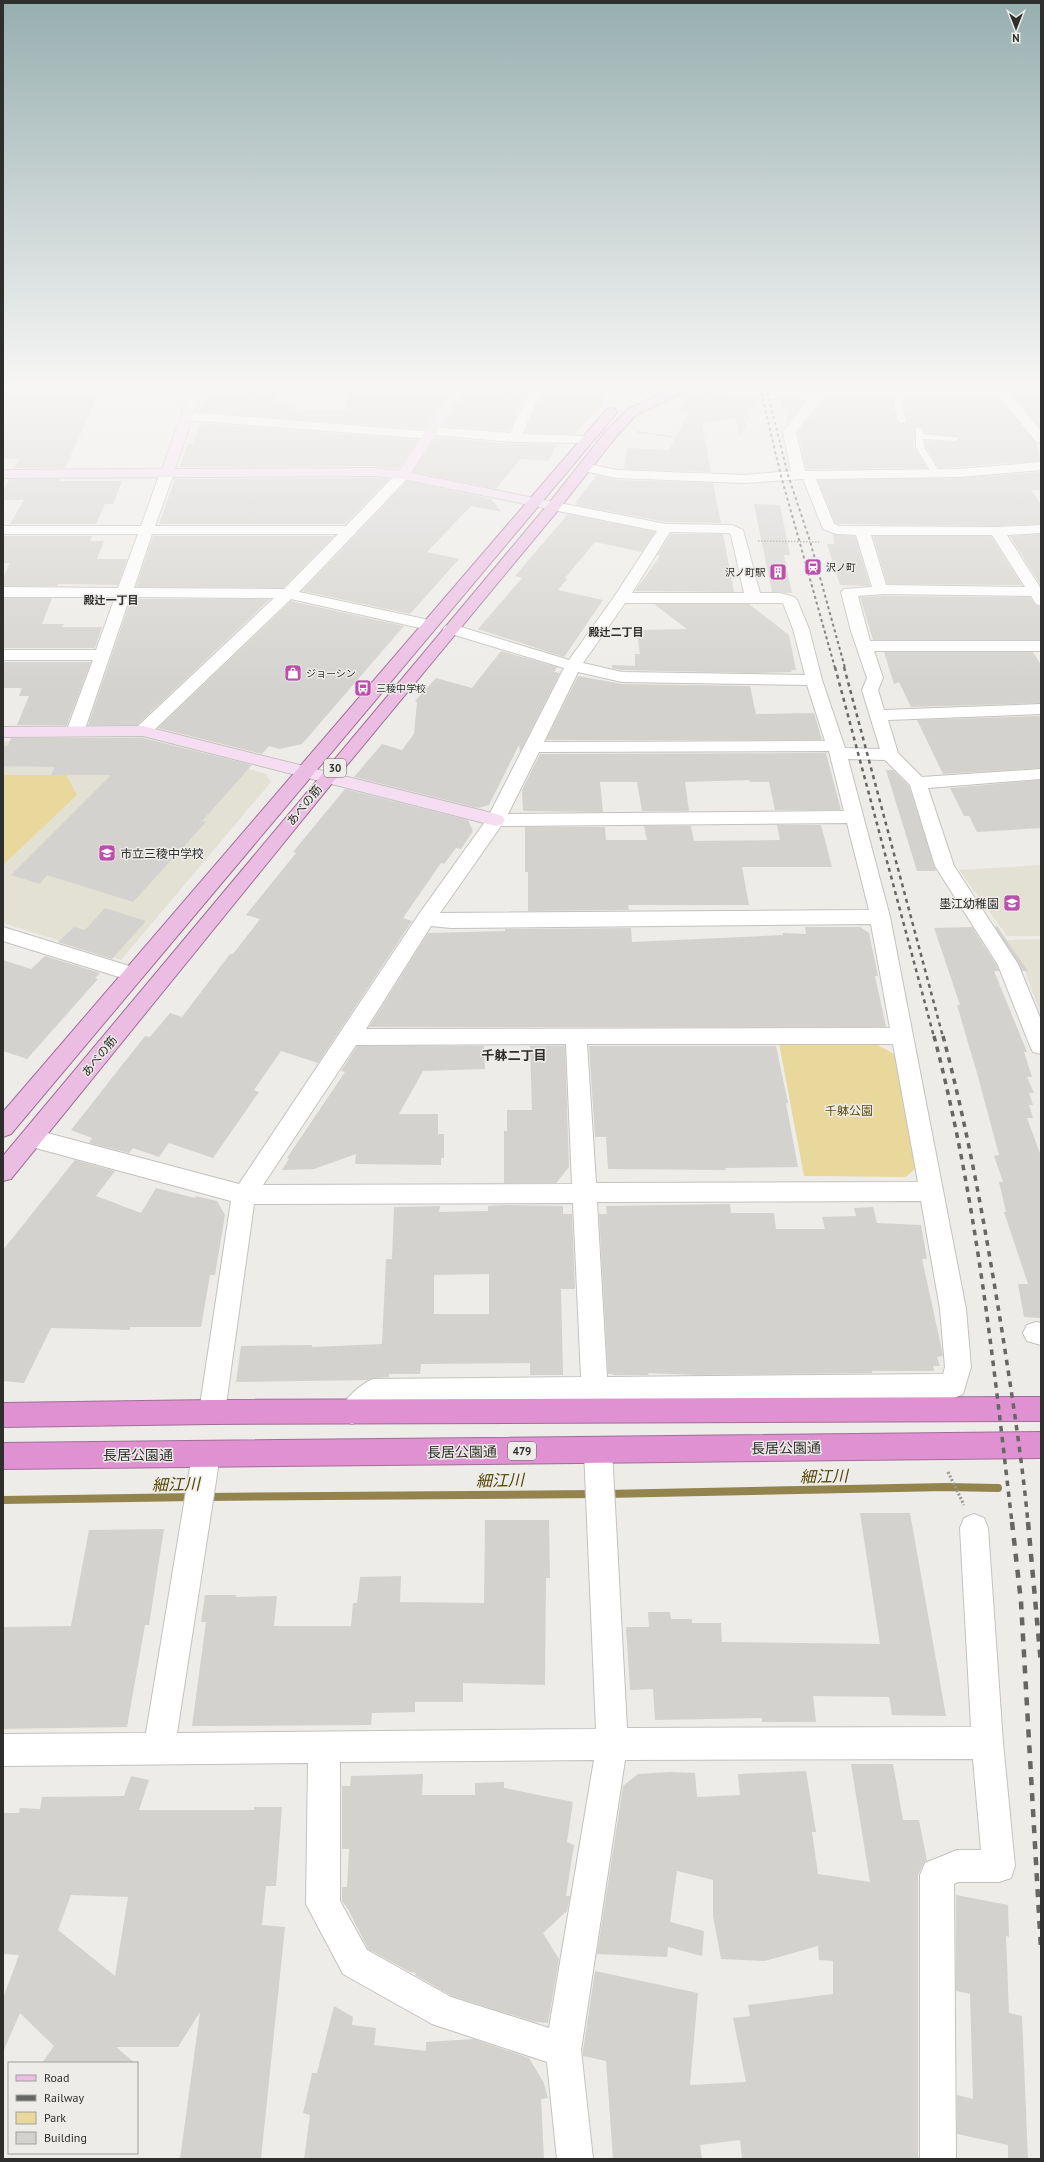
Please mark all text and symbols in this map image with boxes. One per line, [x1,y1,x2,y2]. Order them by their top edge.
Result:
north arrow [996,8,1036,48]
text: N [1012,31,1020,45]
station icon: 沢ノ町 [803,557,823,577]
place label: 沢ノ町 [826,561,856,574]
building icon: 沢ノ町駅 [768,562,788,582]
place label: 沢ノ町駅 [725,566,766,579]
district label: 殿辻一丁目 [84,593,139,607]
district label: 殿辻二丁目 [589,625,644,639]
shop icon: ジョーシン [283,663,303,683]
place label: ジョーシン [306,667,356,680]
bus stop icon: 三稜中学校 [353,678,373,698]
place label: 三稜中学校 [376,682,426,695]
road number: 30 [324,759,346,777]
street label: あべの筋 [283,782,325,828]
school or university icon: 市立三稜中学校 [97,843,117,863]
place label: 市立三稜中学校 [120,846,204,861]
school or university icon: 墨江幼稚園 [1002,893,1022,913]
place label: 墨江幼稚園 [939,896,999,911]
street label: あべの筋 [78,1033,120,1079]
district label: 千躰二丁目 [481,1047,547,1064]
park label: 千躰公園 [825,1103,873,1118]
street label: 長居公園通 [751,1438,821,1458]
street label: 長居公園通 [427,1442,497,1462]
road number: 479 [508,1442,536,1460]
street label: 長居公園通 [103,1446,173,1464]
water label: 細江川 [800,1466,850,1486]
water label: 細江川 [476,1470,526,1490]
water label: 細江川 [152,1474,202,1494]
legend [8,2062,138,2154]
text: Road [44,2070,69,2085]
text: Railway [44,2090,84,2105]
text: Park [44,2110,66,2125]
text: Building [44,2130,87,2145]

